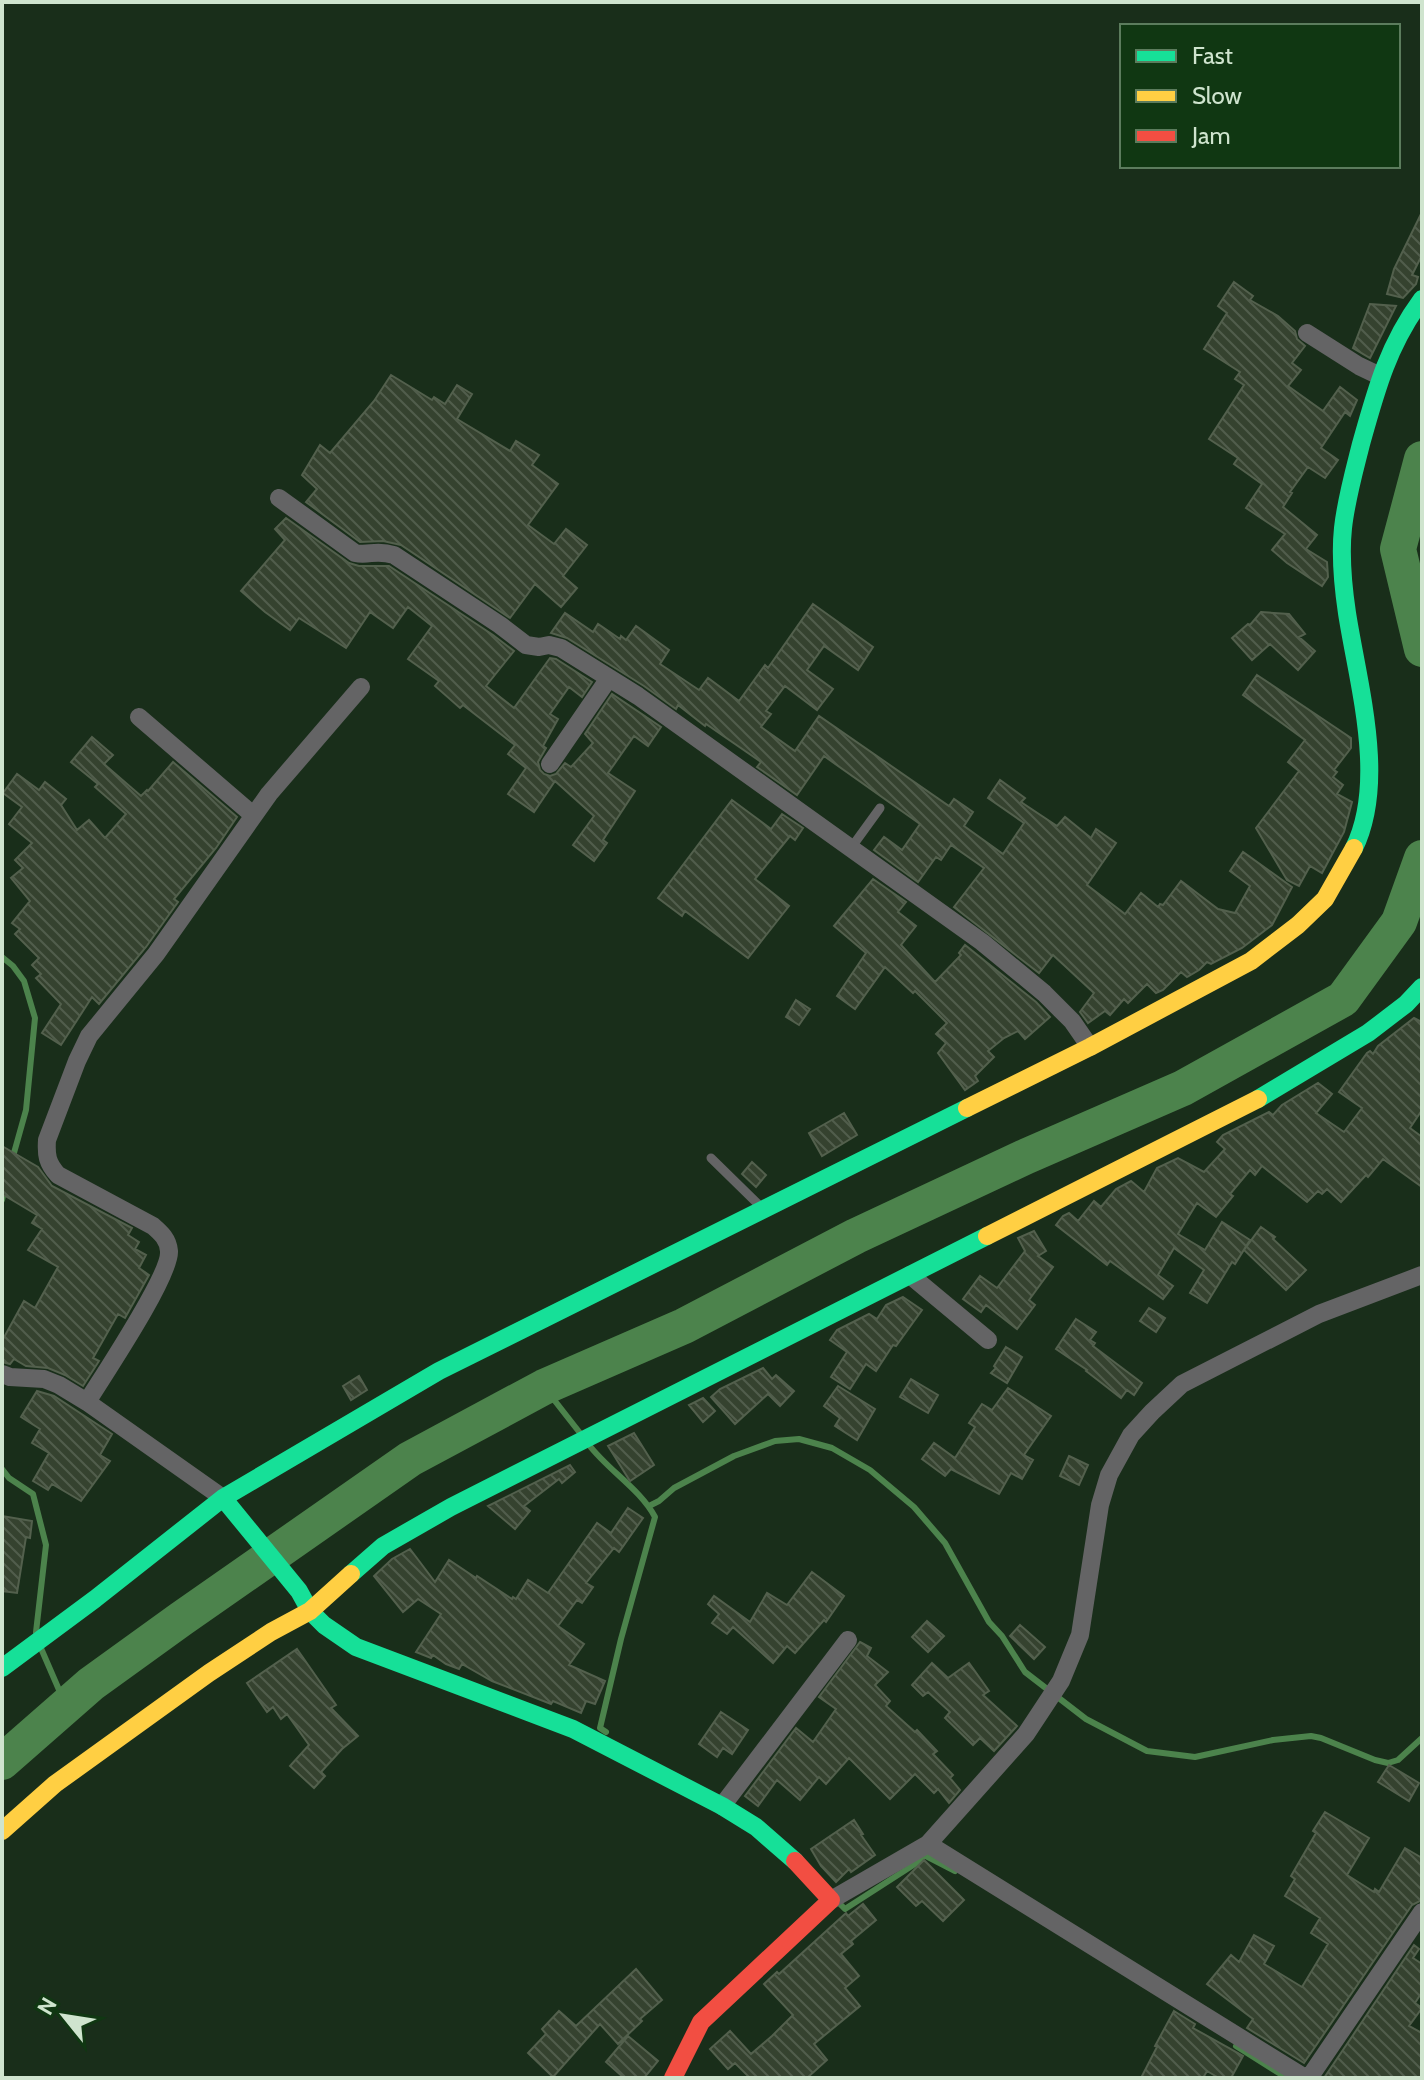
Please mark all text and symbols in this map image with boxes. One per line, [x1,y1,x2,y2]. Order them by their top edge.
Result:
legend [1120,24,1400,168]
text: Fast [1192,41,1233,70]
text: Slow [1192,81,1242,110]
text: Jam [1191,121,1230,150]
north arrow [24,1976,104,2056]
text: N [32,1993,63,2020]

